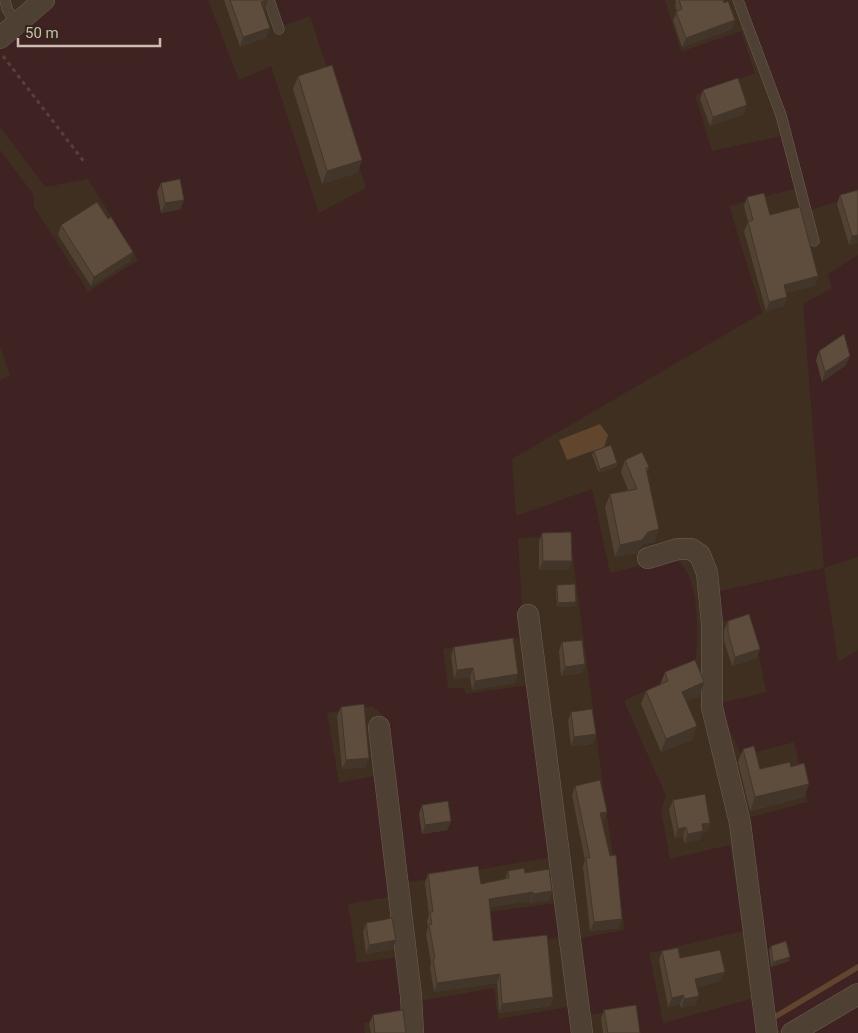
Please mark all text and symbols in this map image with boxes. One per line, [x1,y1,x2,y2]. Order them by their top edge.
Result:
scale bar [18,15,160,47]
text: 50 m [25,24,59,42]

